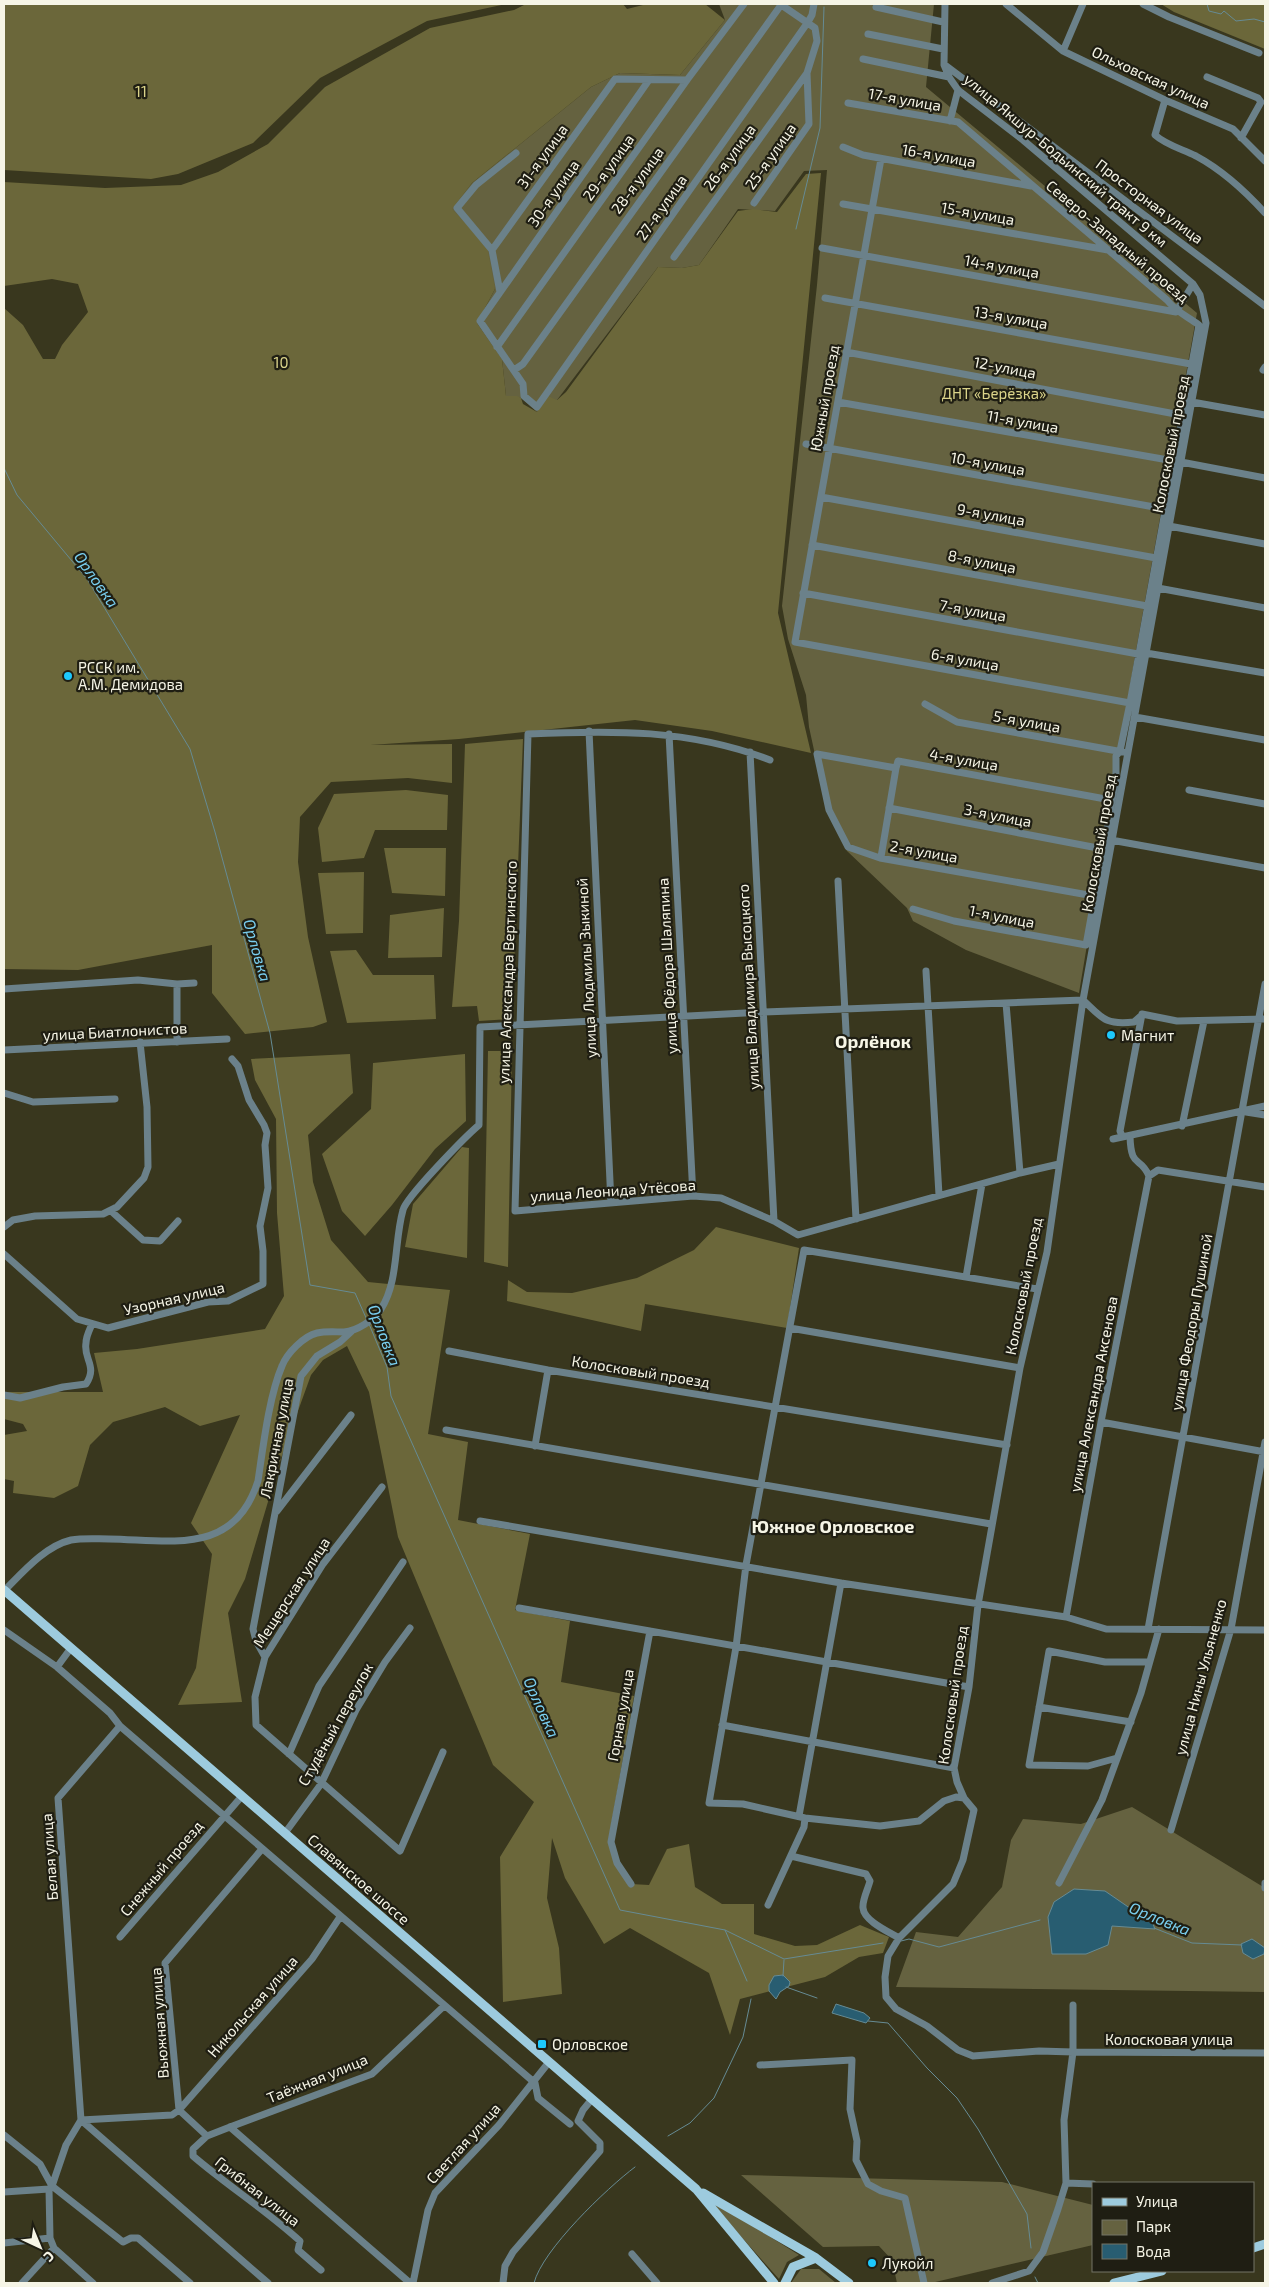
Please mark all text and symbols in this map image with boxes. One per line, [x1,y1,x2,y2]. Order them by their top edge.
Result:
street label: Ольховская улица [1089,42,1213,113]
street label: улица Якшур-Бодьинский тракт 9 км [960,69,1171,251]
park label: 11 [135,82,147,100]
street label: 17-я улица [867,84,943,115]
street label: 25-я улица [741,119,800,193]
street label: 31-я улица [513,121,572,192]
street label: 26-я улица [699,121,760,194]
street label: 29-я улица [579,130,638,204]
street label: 16-я улица [900,140,977,171]
street label: 28-я улица [607,143,668,217]
street label: Просторная улица [1092,155,1207,248]
street label: 30-я улица [523,156,583,230]
street label: 27-я улица [632,171,691,244]
street label: Северо-Западный проезд [1043,176,1193,306]
street label: 15-я улица [940,198,1016,229]
street label: 14-я улица [963,251,1041,282]
street label: 13-я улица [973,302,1049,333]
street label: Южный проезд [806,343,842,453]
street label: 12-улица [972,352,1038,383]
park label: 10 [273,353,289,371]
street label: Колосковый проезд [1148,374,1192,514]
park label: ДНТ «Берёзка» [942,384,1046,402]
street label: 11-я улица [986,406,1060,437]
street label: 10-я улица [949,448,1027,479]
street label: 9-я улица [955,499,1026,530]
street label: 8-я улица [946,546,1018,577]
water label: Орловка [71,547,123,611]
street label: 7-я улица [938,595,1008,626]
street label: 6-я улица [929,644,1000,675]
place label: РССК им. А.М. Демидова [78,658,183,693]
marker: РССК им. А.М. Демидова [62,670,74,682]
street label: 5-я улица [992,706,1062,737]
street label: 4-я улица [928,744,1000,775]
street label: Колосковый проезд [1077,772,1119,913]
street label: 3-я улица [962,800,1033,831]
street label: 2-я улица [889,836,959,867]
street label: улица Александра Вертинского [494,860,521,1084]
street label: улица Людмилы Зыкиной [572,877,601,1059]
street label: улица Фёдора Шаляпина [653,877,682,1055]
street label: улица Владимира Высоцкого [734,884,763,1090]
street label: 1-я улица [968,901,1036,932]
water label: Орловка [240,916,276,984]
street label: улица Биатлонистов [42,1018,188,1045]
place label: Магнит [1121,1026,1174,1044]
marker: Магнит [1105,1029,1117,1041]
district label: Орлёнок [835,1030,911,1052]
street label: улица Леонида Утёсова [530,1175,696,1206]
street label: Колосковый проезд [1001,1216,1045,1356]
street label: улица Феодоры Пушиной [1167,1232,1216,1412]
street label: Узорная улица [122,1278,227,1319]
street label: улица Александра Аксенова [1065,1295,1122,1494]
water label: Орловка [365,1302,405,1368]
street label: Колосковый проезд [571,1351,712,1391]
street label: Лакричная улица [256,1376,297,1500]
district label: Южное Орловское [752,1515,914,1537]
street label: Мещерская улица [249,1534,334,1651]
street label: улица Нины Ульяненко [1171,1597,1230,1757]
street label: Колосковый проезд [933,1624,971,1765]
street label: Студёный переулок [294,1659,377,1789]
street label: Горная улица [603,1668,638,1763]
water label: Орловка [520,1674,564,1740]
street label: Белая улица [37,1813,62,1901]
street label: Снежный проезд [116,1816,206,1919]
street label: Славянское шоссе [304,1830,414,1928]
water label: Орловка [1127,1897,1193,1939]
street label: Никольская улица [203,1952,302,2061]
street label: Вьюжная улица [146,1967,173,2079]
street label: Колосковая улица [1105,2030,1233,2049]
place label: Орловское [552,2035,628,2053]
marker: Орловское [536,2038,548,2050]
street label: Таёжная улица [264,2050,370,2107]
street label: Светлая улица [422,2099,505,2188]
street label: Грибная улица [211,2152,304,2231]
legend [1092,2182,1254,2272]
text: Улица [1136,2192,1178,2210]
text: Парк [1136,2217,1171,2235]
north arrow [15,2222,65,2272]
text: Вода [1136,2242,1171,2260]
text: С [41,2248,58,2266]
place label: Лукойл [882,2254,934,2273]
marker: Лукойл [866,2257,878,2269]

